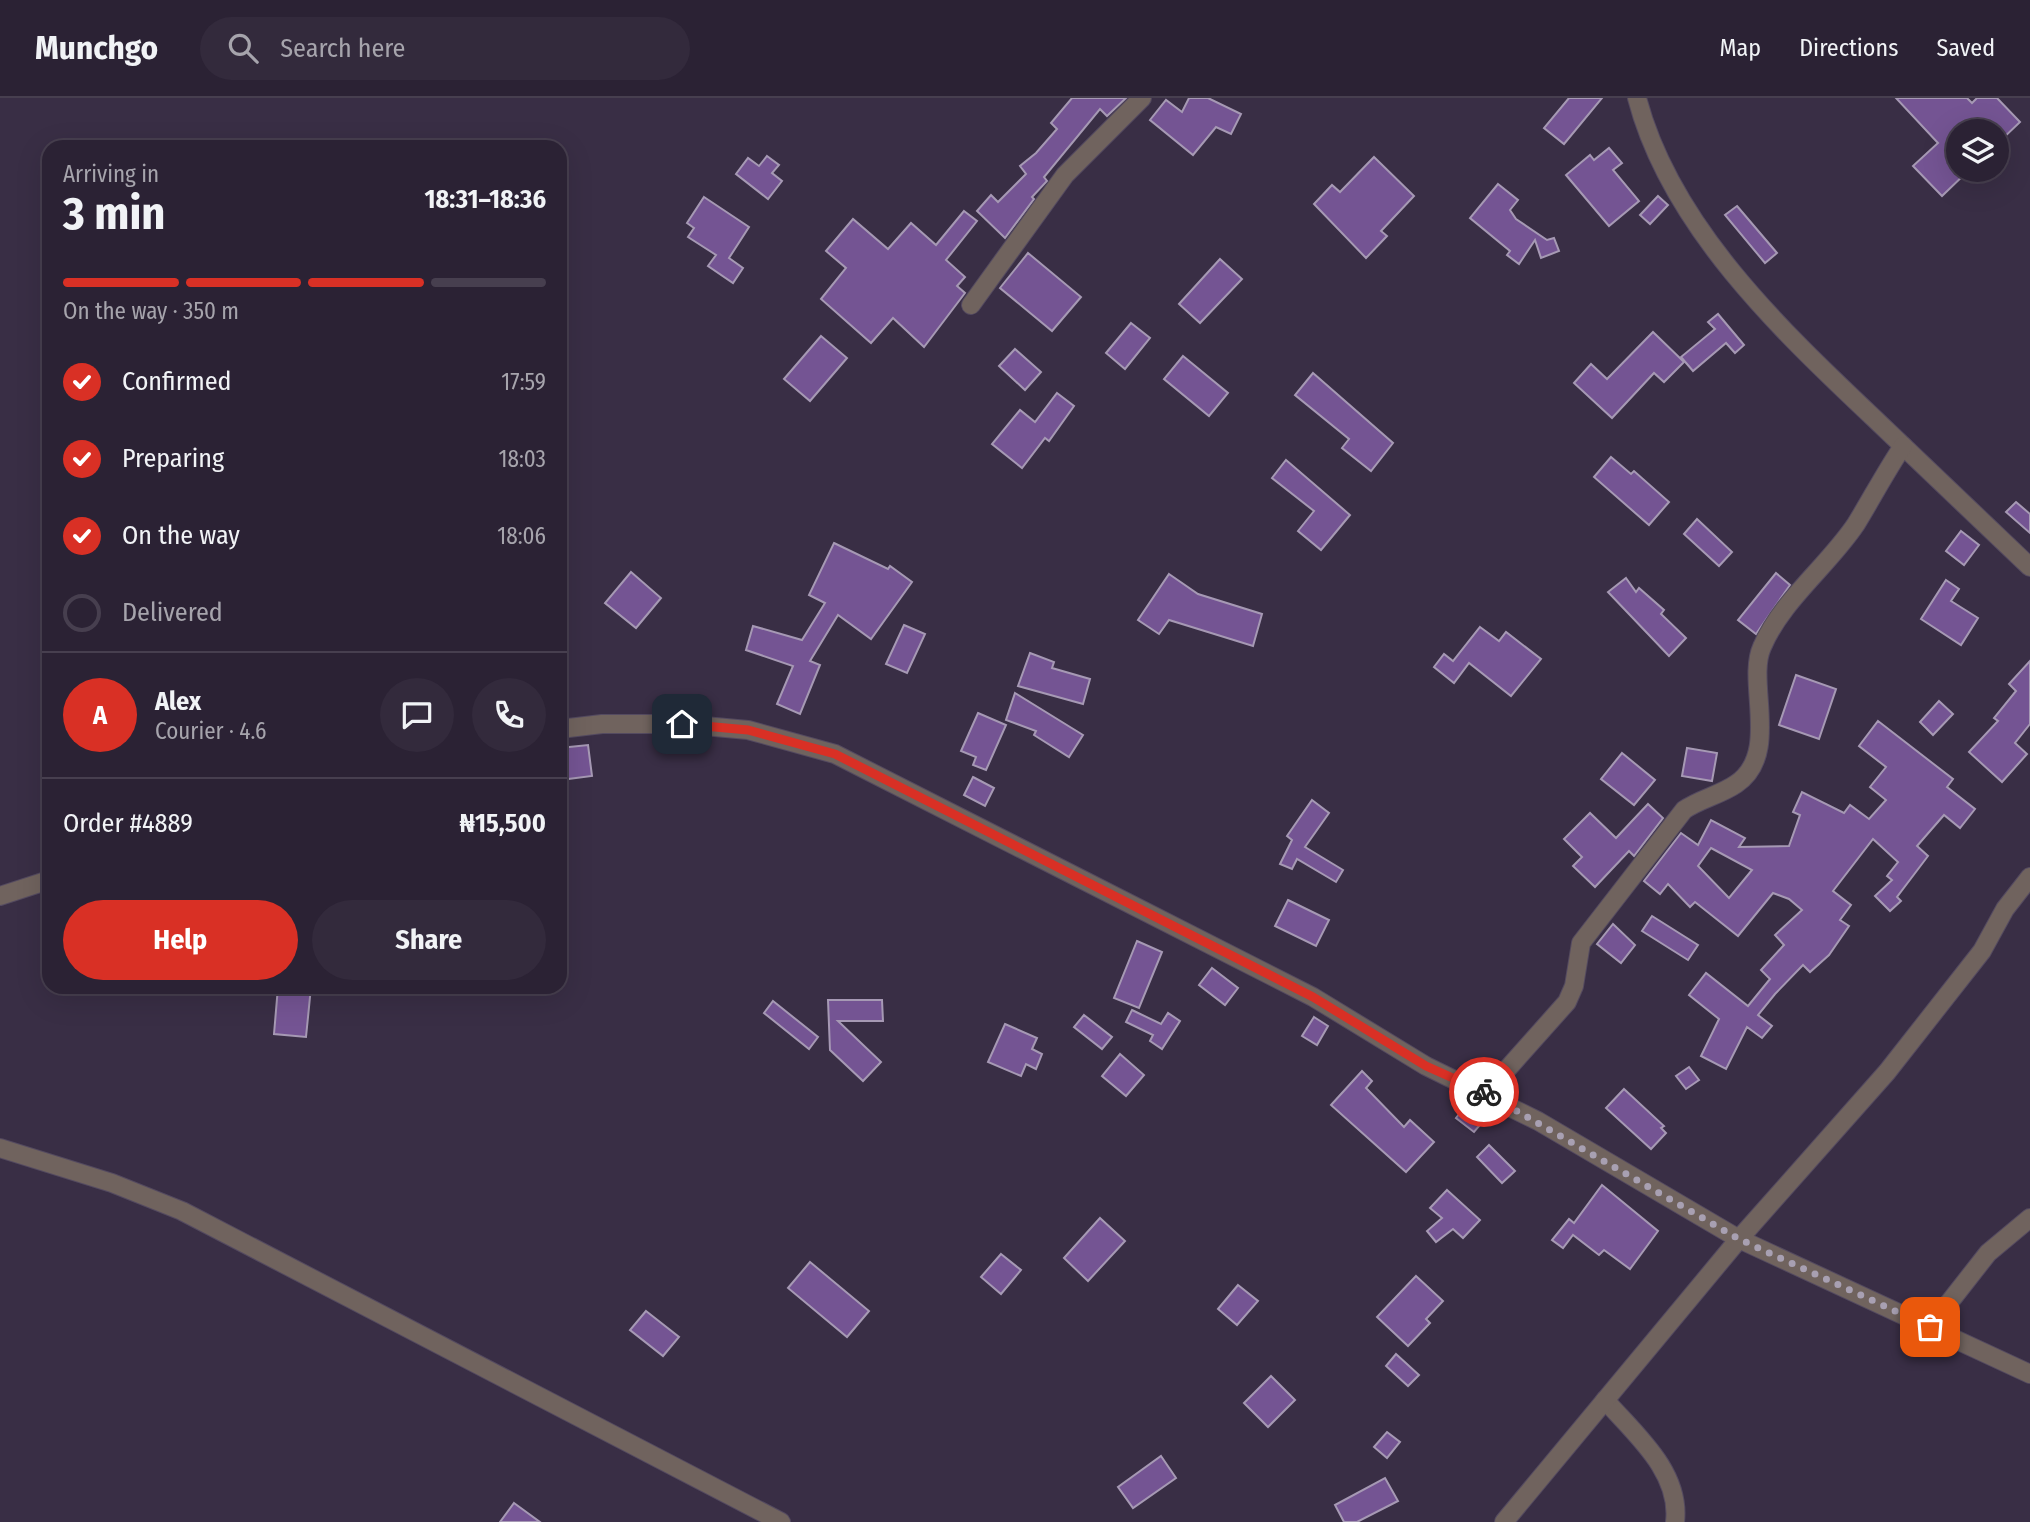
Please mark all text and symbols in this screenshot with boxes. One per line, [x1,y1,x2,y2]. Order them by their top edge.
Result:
search box [200,17,690,80]
text: Munchgo [35,28,158,68]
icon: search [224,29,262,67]
text: Search here [280,33,405,64]
text: Map [1720,34,1761,62]
text: Directions [1799,34,1898,62]
text: Saved [1936,34,1995,62]
map controls [1946,119,2009,182]
button: layers [1946,119,2009,182]
text: Arriving in [63,160,159,188]
text: 18:31–18:36 [425,184,546,215]
text: 3 min [63,186,165,241]
text: On the way · 350 m [63,297,239,325]
icon: check [63,363,101,401]
text: Confirmed [122,366,232,397]
text: 17:59 [501,368,546,396]
icon: check [63,440,101,478]
text: Preparing [122,443,224,474]
text: 18:03 [499,445,546,473]
icon: check [63,517,101,555]
text: On the way [122,520,240,551]
text: 18:06 [497,522,546,550]
text: Delivered [122,597,223,628]
button: chat [380,678,454,752]
button: phone [472,678,546,752]
text: Alex [155,686,201,717]
pin [652,694,712,754]
text: A [93,700,107,731]
icon: home [663,705,701,743]
text: Courier · 4.6 [155,717,266,745]
text: Order #4889 [63,808,193,839]
text: ₦15,500 [460,808,546,839]
button: Help [63,900,298,980]
button: Share [312,900,546,980]
courier [1449,1057,1519,1127]
icon: bike [1465,1073,1503,1111]
pin [1900,1297,1960,1357]
icon: bag [1911,1308,1949,1346]

